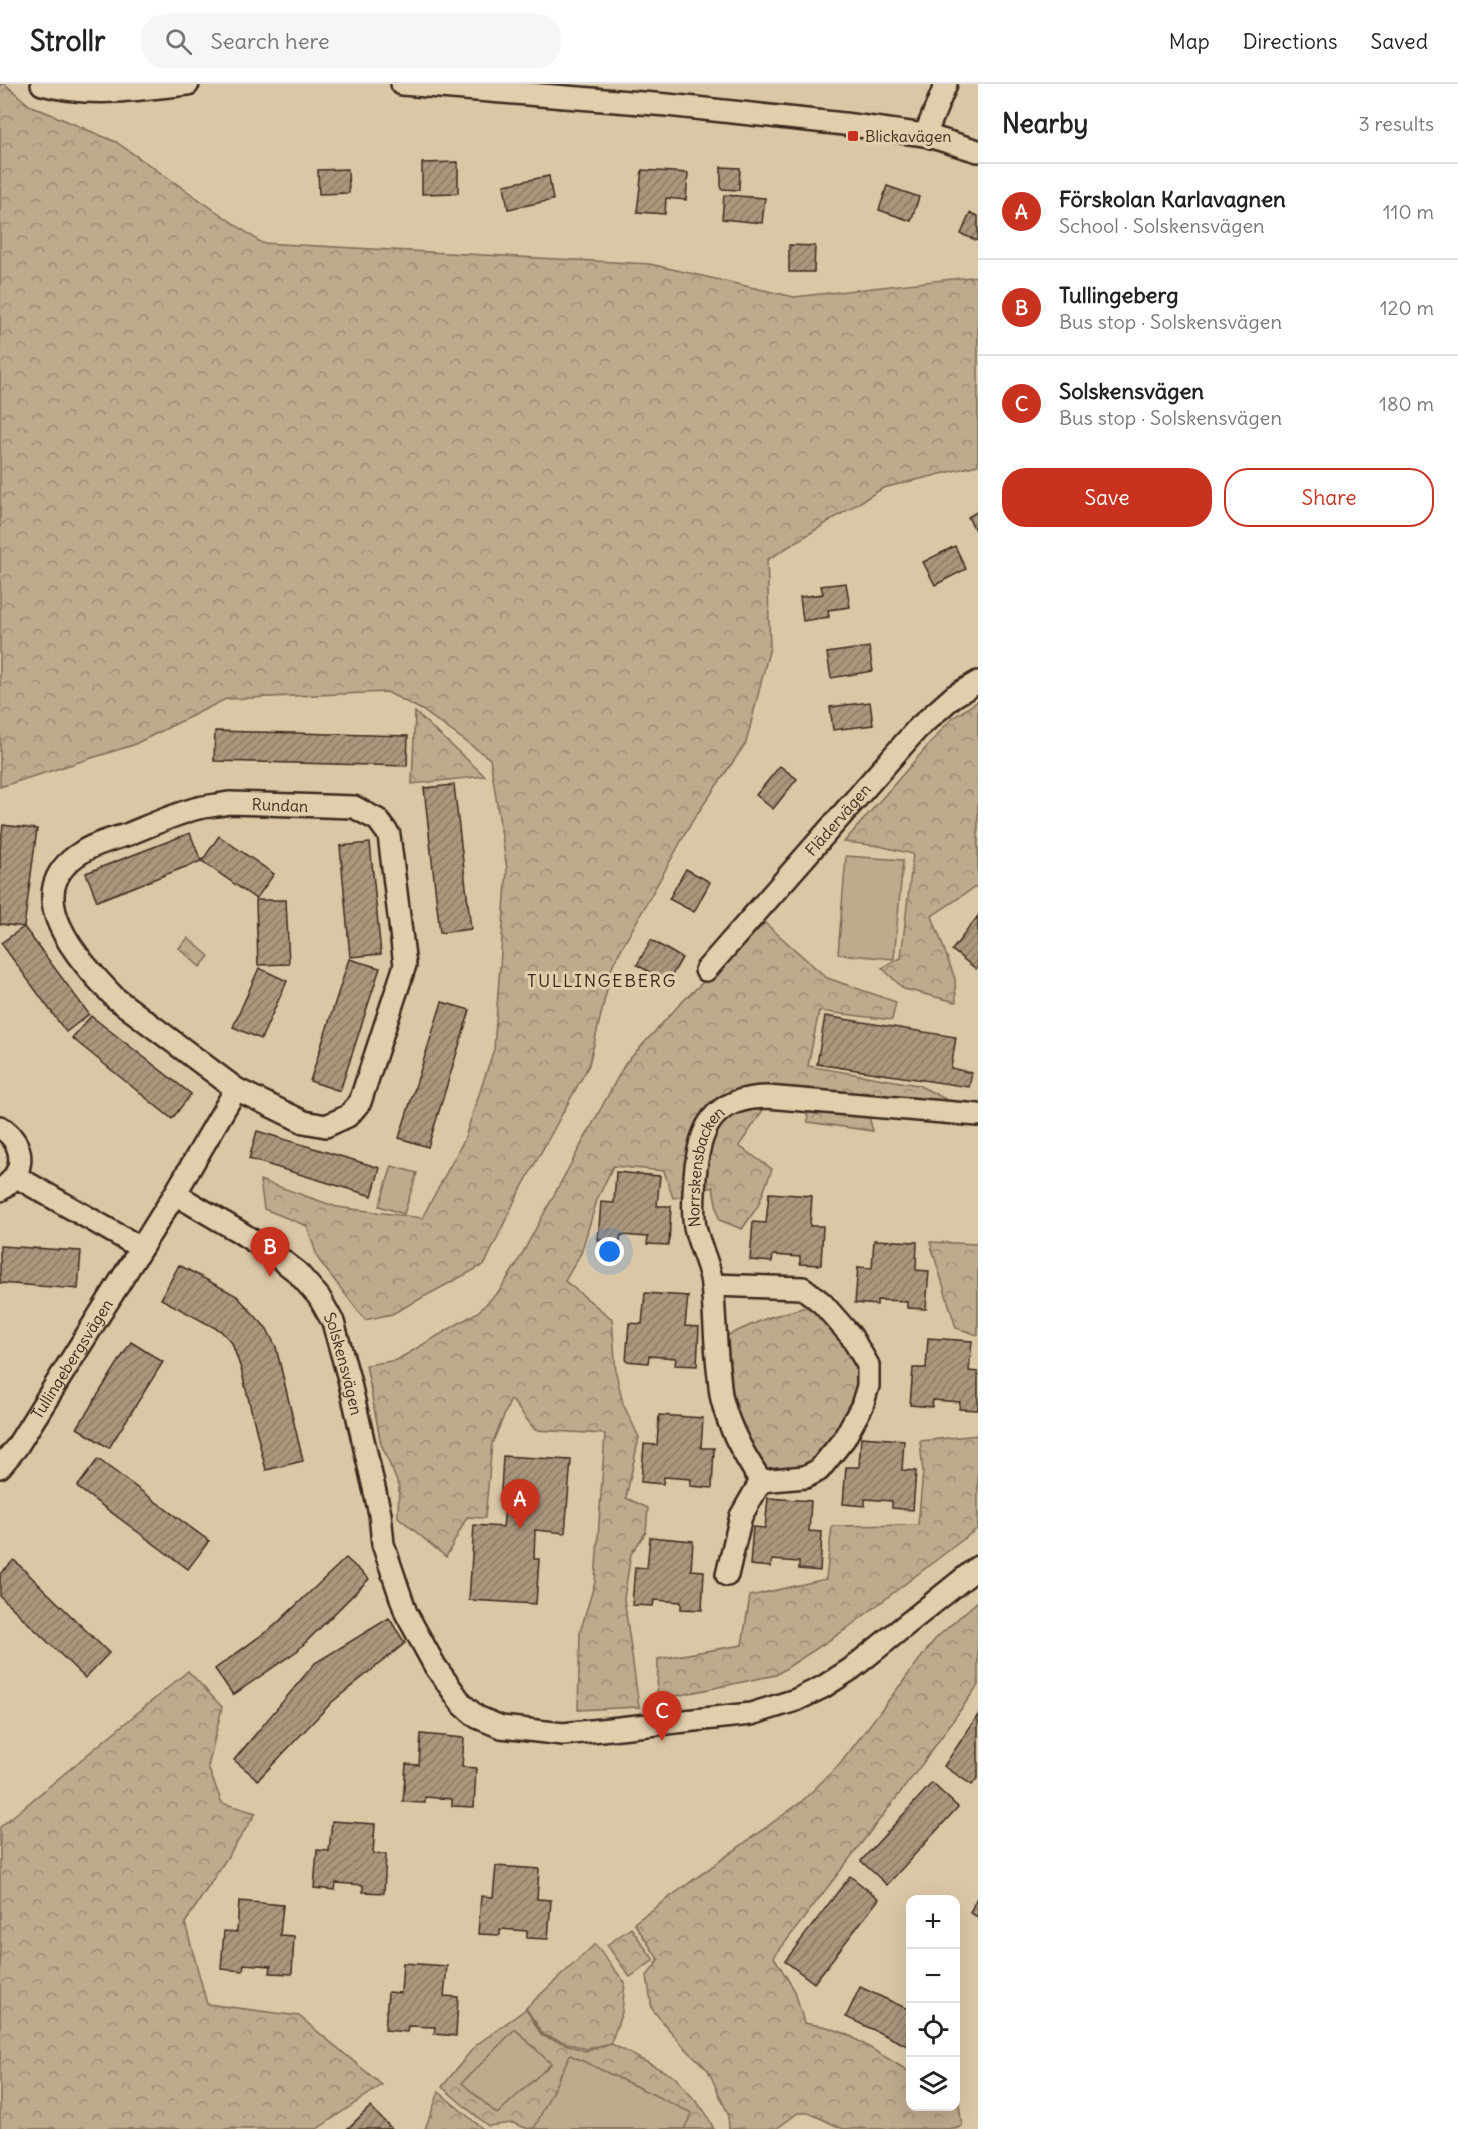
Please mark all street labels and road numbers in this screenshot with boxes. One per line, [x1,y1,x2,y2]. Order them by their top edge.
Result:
street label: Flädervägen [801,779,875,860]
street label: Rundan [251,794,309,816]
street label: Norrskensbacken [683,1102,728,1228]
street label: Tullingebergsvägen [27,1295,117,1423]
street label: Solskensvägen [320,1309,367,1417]

